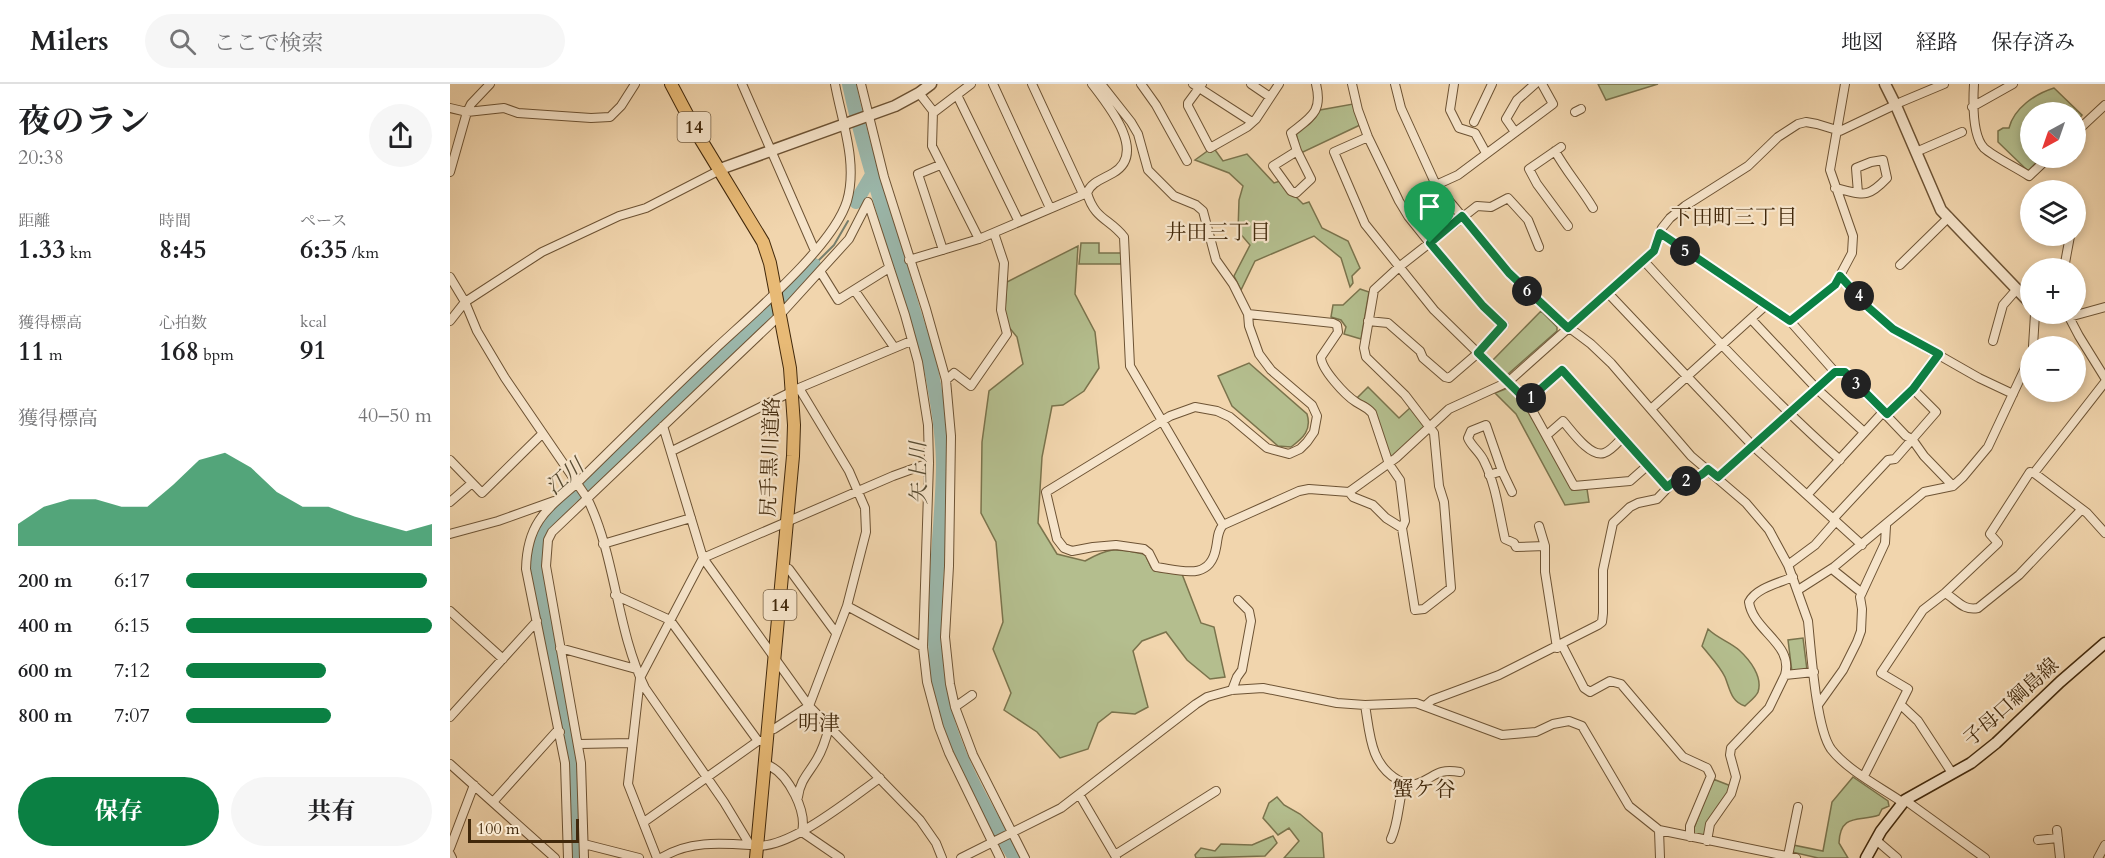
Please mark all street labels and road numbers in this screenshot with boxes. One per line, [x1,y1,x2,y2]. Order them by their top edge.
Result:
road number: 14 [678,112,710,142]
street label: 尻手黒川道路 [754,397,786,517]
road number: 14 [764,590,796,620]
street label: 子母口綱島線 [1957,652,2065,752]

